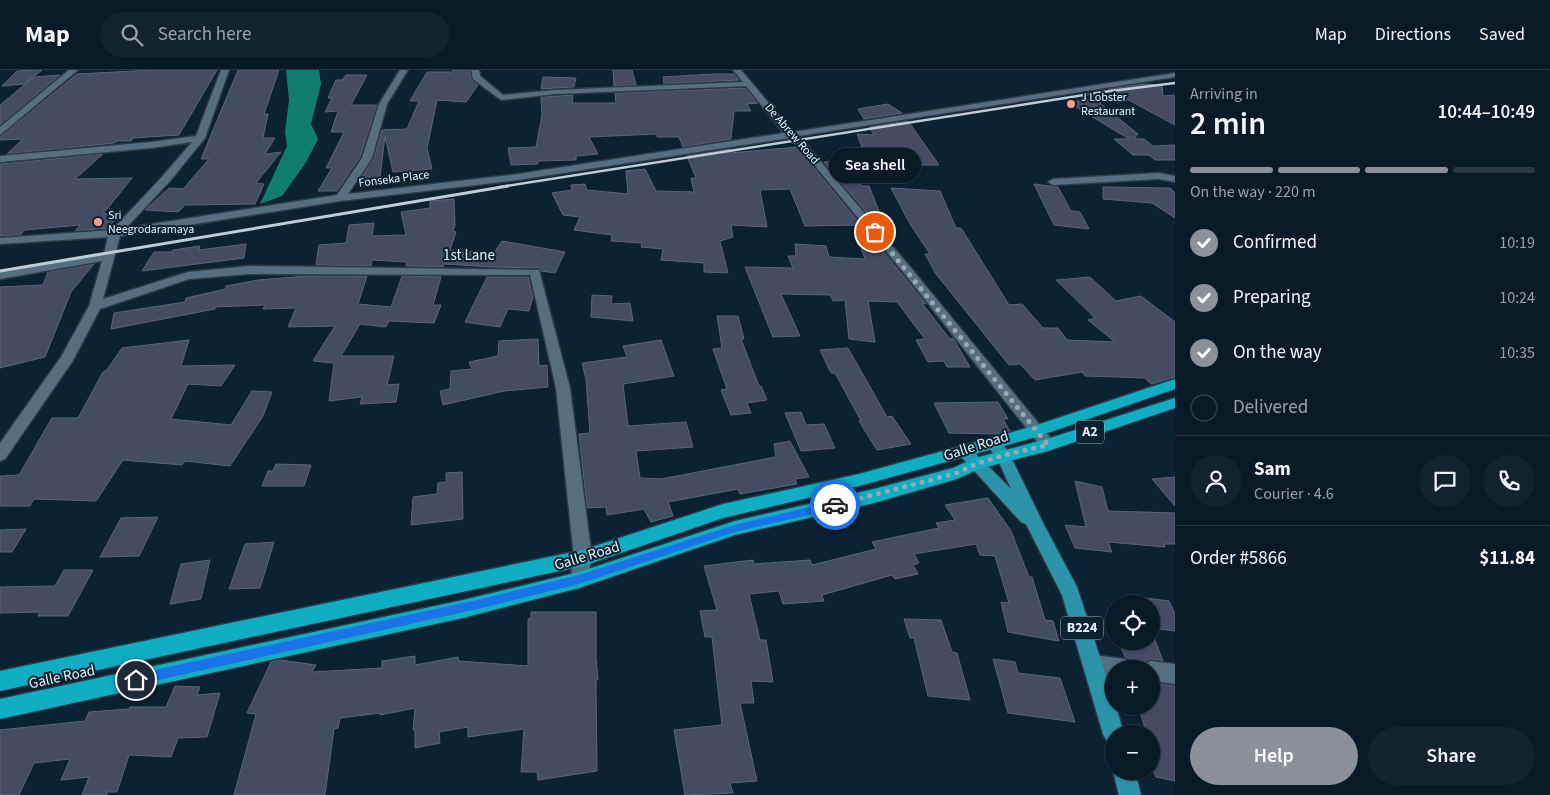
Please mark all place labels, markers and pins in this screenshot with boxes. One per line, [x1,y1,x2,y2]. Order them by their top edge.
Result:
place label: J Lobster Restaurant [1081,89,1135,120]
marker: J Lobster Restaurant [1065,98,1077,110]
callout: Sea shell [829,147,921,182]
place label: Sri Neegrodaramaya [108,207,194,238]
pin [854,211,896,253]
marker: Sri Neegrodaramaya [92,216,104,228]
pin [115,659,157,701]

